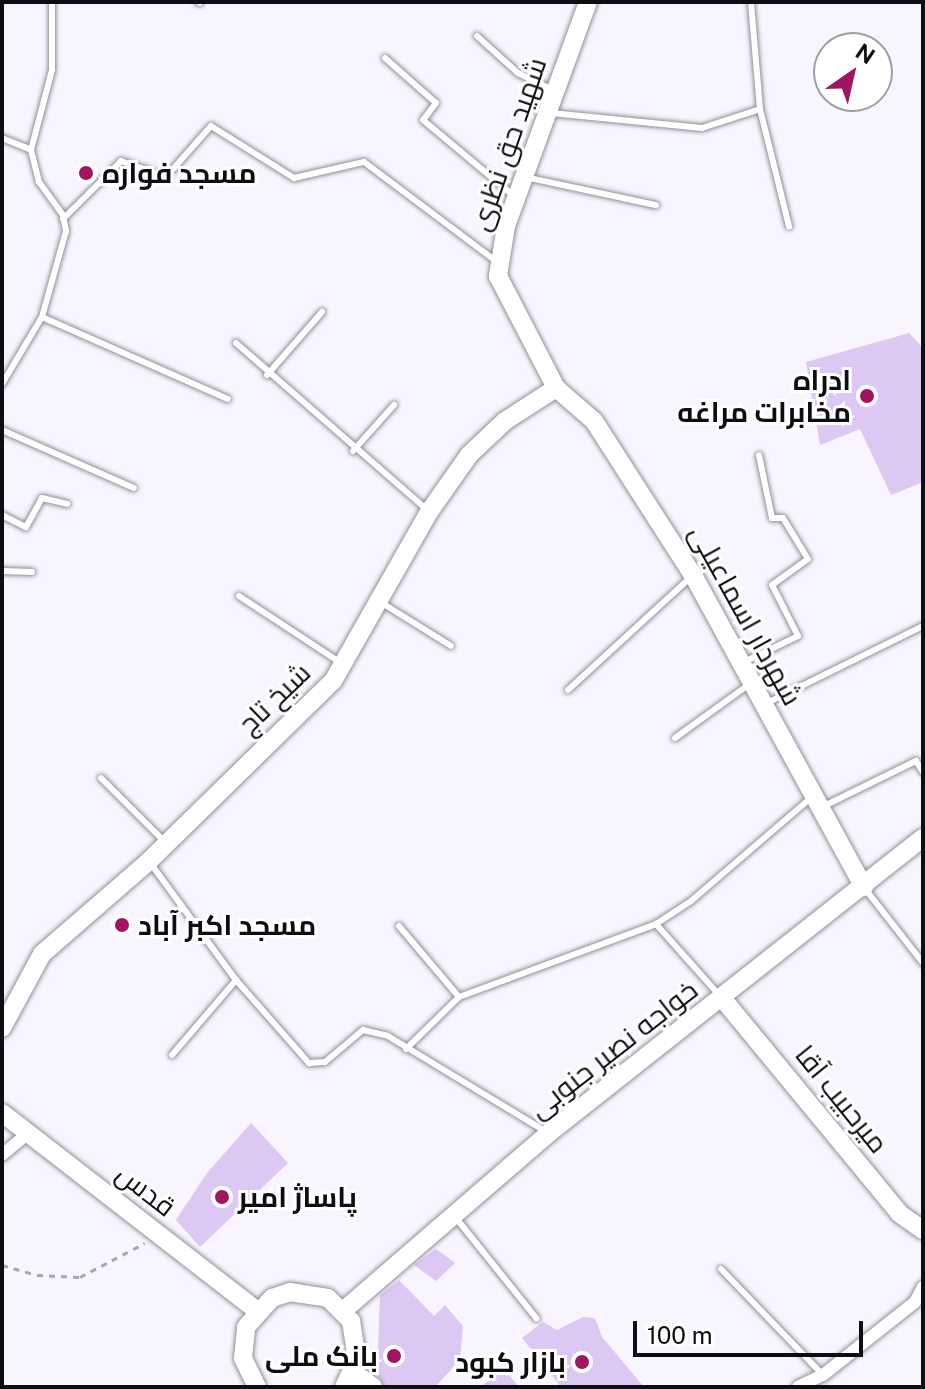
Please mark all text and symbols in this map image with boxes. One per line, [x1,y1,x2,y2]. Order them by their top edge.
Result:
north arrow [813,32,893,112]
text: N [851,38,880,69]
street label: شهید حق نظری [463,53,553,235]
place label: مسجد فواره [102,156,257,190]
marker: مسجد فواره [77,164,95,182]
place label: ادراه مخابرات مراغه [677,363,851,429]
marker: ادراه مخابرات مراغه [858,387,876,405]
street label: شهردار اسماعیلی [683,519,809,711]
street label: شیخ تاج [231,655,317,741]
place label: مسجد اکبر آباد [138,908,316,942]
marker: مسجد اکبر آباد [113,916,131,934]
street label: خواجه نصیر جنوبی [522,973,704,1125]
street label: میرحبیب آقا [788,1038,896,1160]
street label: قدس [110,1156,182,1224]
place label: پاساژ امیر [238,1180,357,1214]
marker: پاساژ امیر [213,1188,231,1206]
scale bar [637,1305,867,1355]
text: 100 m [647,1321,713,1349]
place label: بانک ملی [265,1339,378,1373]
place label: بازار کبود [455,1345,566,1379]
marker: بانک ملی [385,1347,403,1365]
marker: بازار کبود [573,1353,591,1371]

